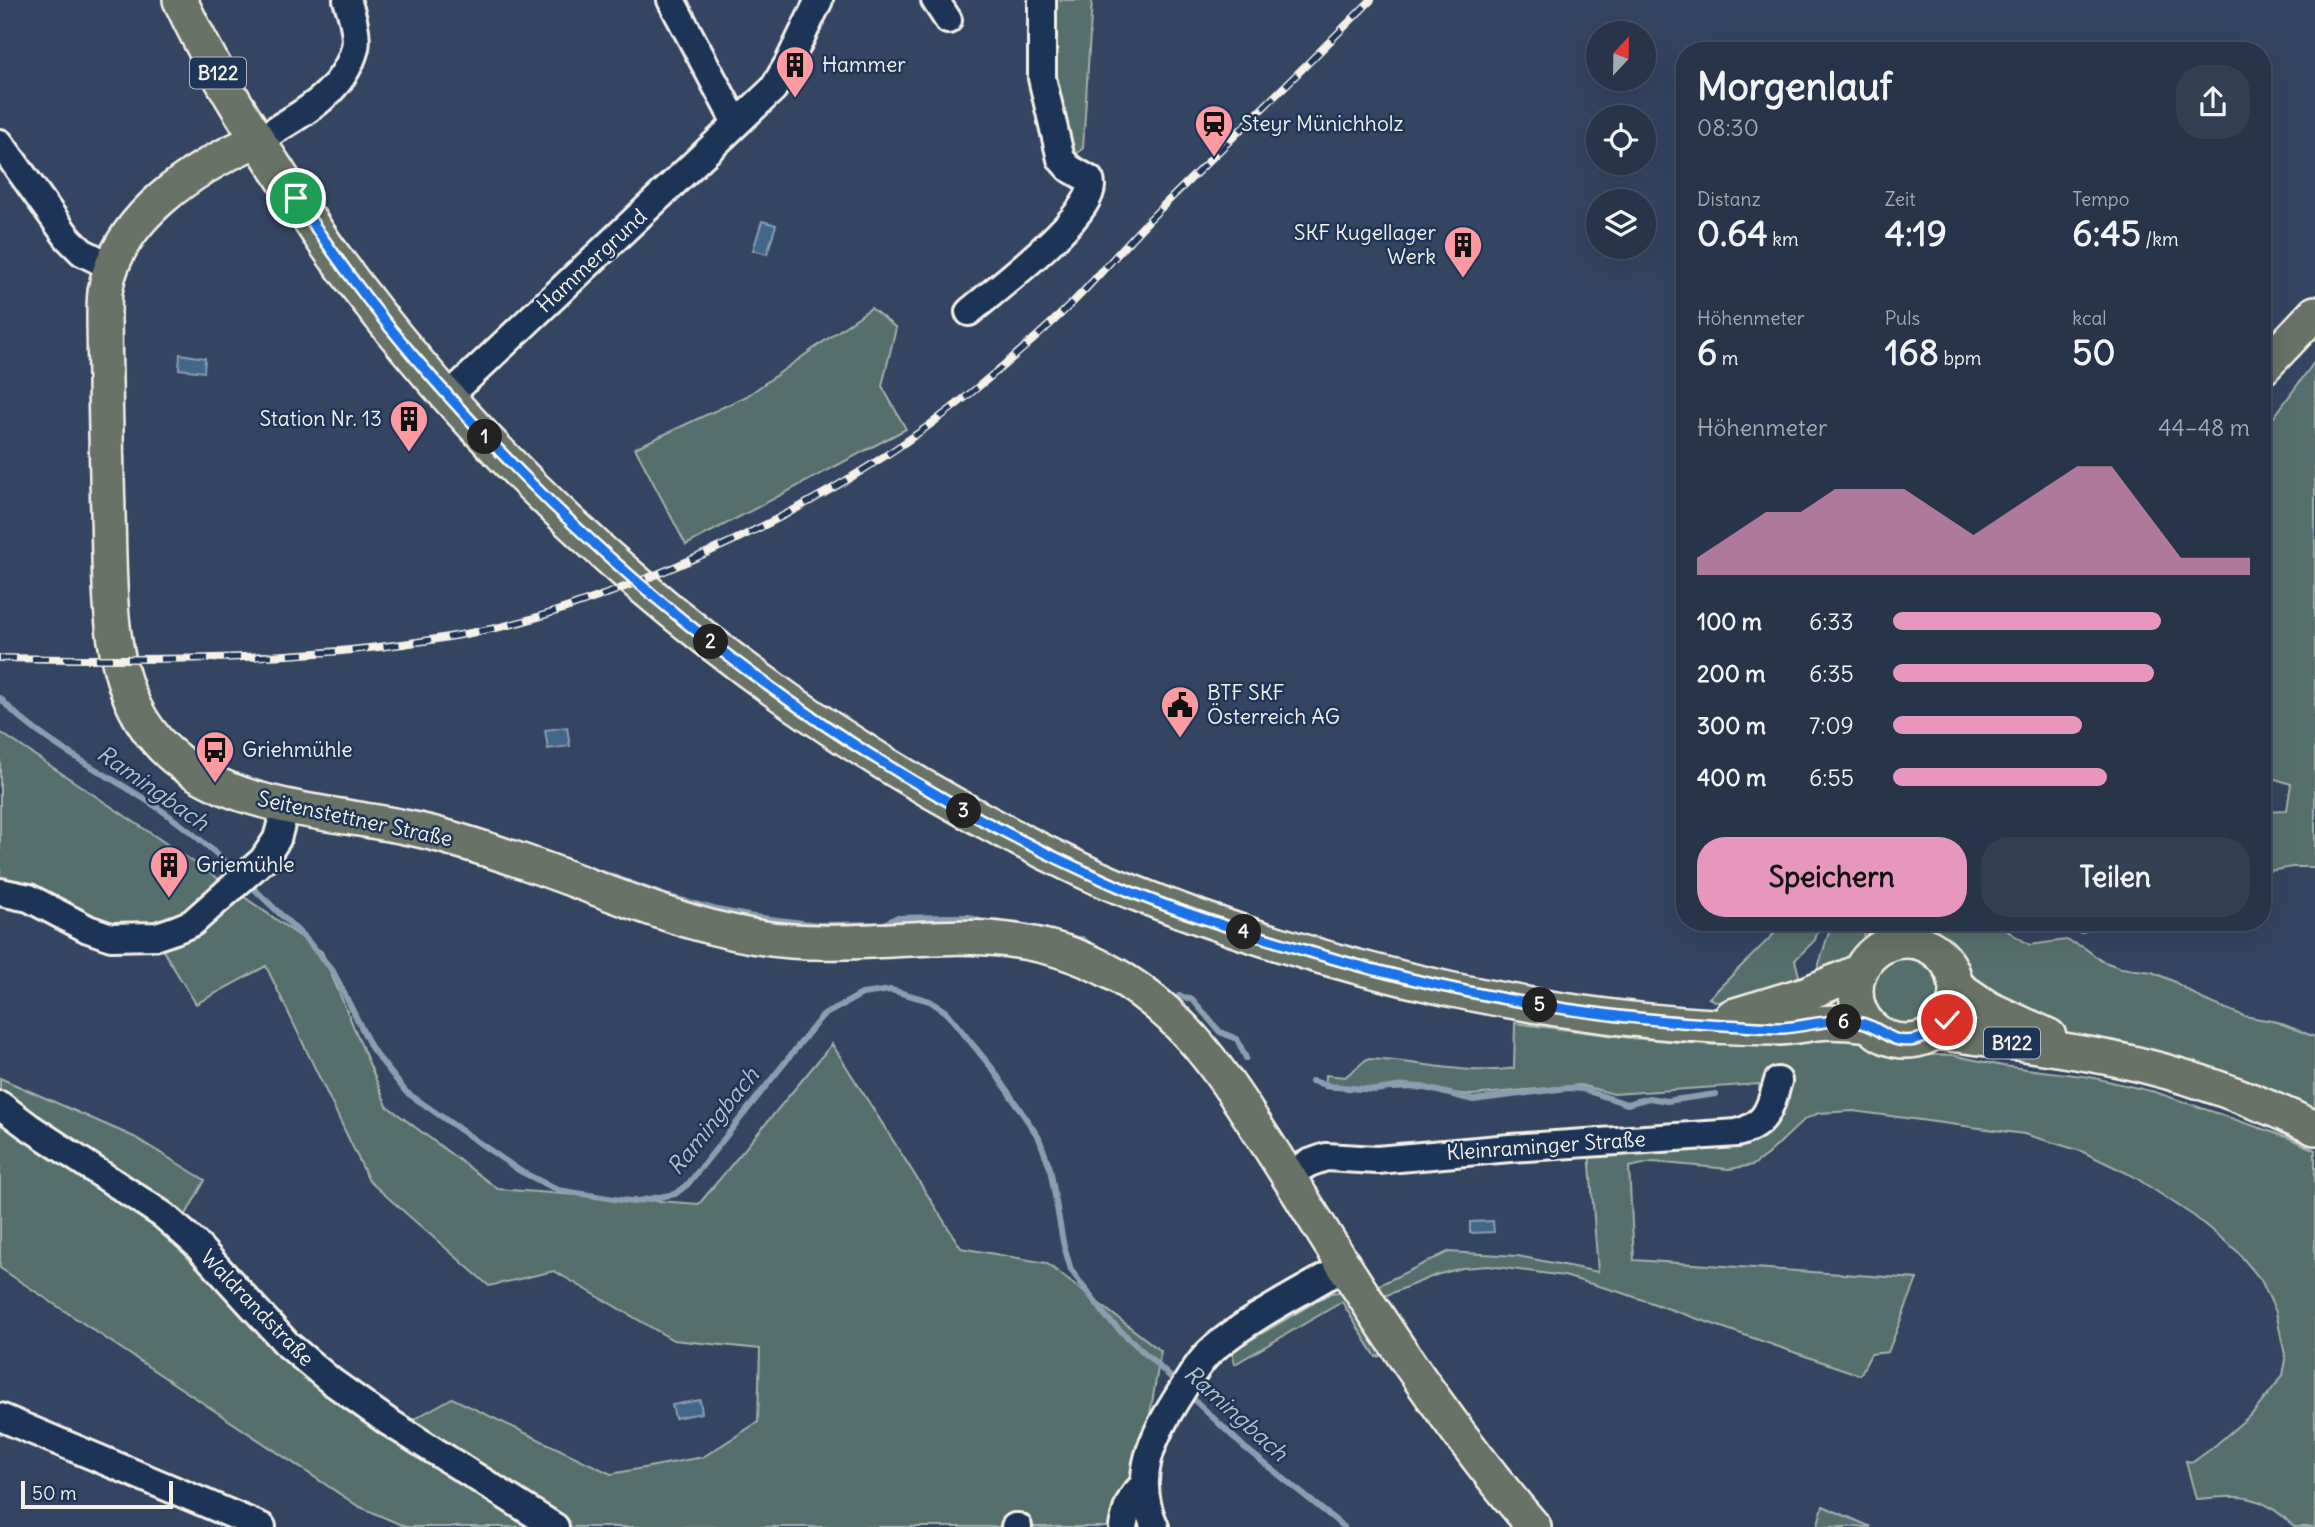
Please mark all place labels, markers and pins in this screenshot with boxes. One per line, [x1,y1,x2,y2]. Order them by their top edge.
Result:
building icon: Hammer [774,44,816,99]
place label: Hammer [822,51,906,78]
station icon: Steyr Münichholz [1193,103,1235,158]
place label: Steyr Münichholz [1241,110,1403,137]
pin [266,168,326,228]
place label: SKF Kugellager Werk [1294,219,1436,270]
building icon: SKF Kugellager Werk [1442,224,1484,279]
building icon: Station Nr. 13 [388,398,430,453]
place label: Station Nr. 13 [259,405,382,432]
pin: 1 [468,420,503,454]
pin: 2 [694,624,728,660]
place label: BTF SKF Österreich AG [1207,679,1340,730]
public building icon: BTF SKF Österreich AG [1159,684,1201,739]
bus stop icon: Griehmühle [194,729,236,784]
place label: Griehmühle [242,736,353,763]
pin: 3 [946,794,982,828]
building icon: Griemühle [148,844,190,899]
place label: Griemühle [196,851,294,878]
pin: 4 [1226,914,1262,950]
pin: 5 [1522,988,1558,1023]
pin [1917,990,1977,1050]
pin: 6 [1826,1004,1862,1040]

